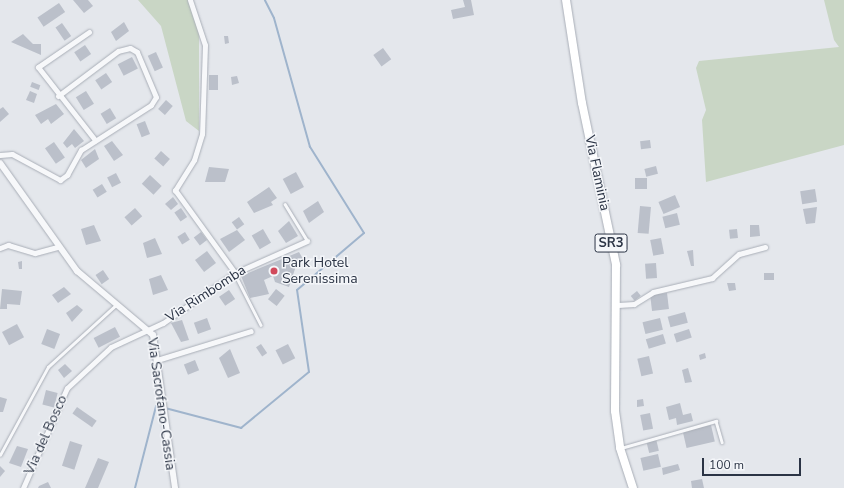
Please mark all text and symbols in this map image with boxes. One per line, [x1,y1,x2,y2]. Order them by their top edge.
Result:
street label: Via Flaminia [581,134,613,212]
road number: SR3 [594,232,628,254]
place label: Park Hotel Serenissima [282,255,358,288]
street label: Via Rimbomba [163,262,249,326]
marker: Park Hotel Serenissima [269,266,279,276]
street label: Via Sacrofano-Cassia [143,337,179,471]
street label: Via del Bosco [21,393,71,477]
scale bar [704,450,803,476]
text: 100 m [709,457,744,473]

